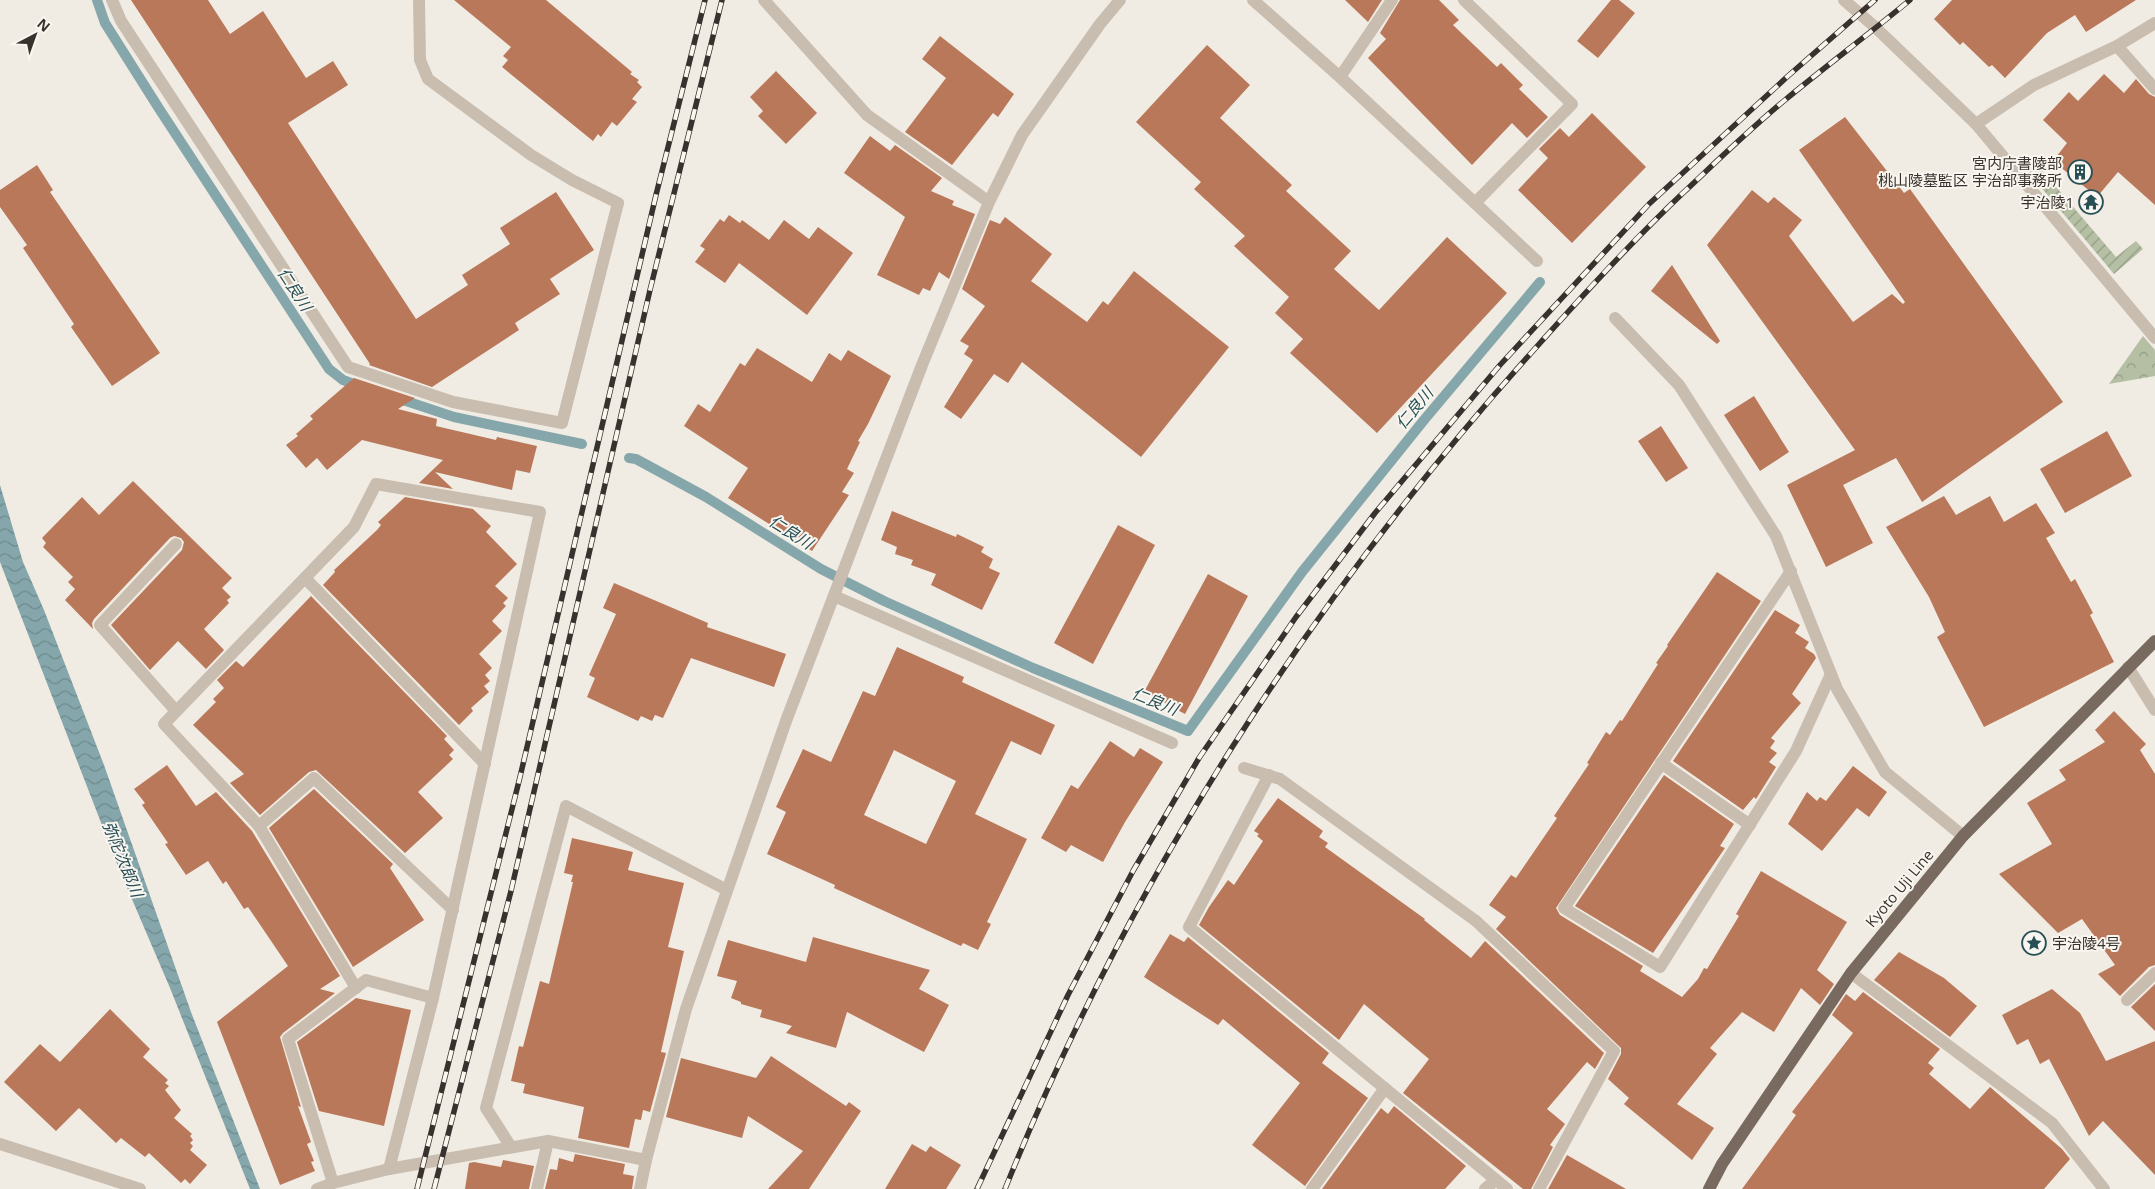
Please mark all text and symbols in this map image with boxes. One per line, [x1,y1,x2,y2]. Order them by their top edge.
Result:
north arrow [10,10,60,60]
text: N [33,14,54,36]
place label: 宮内庁書陵部 桃山陵墓監区 宇治部事務所 [1878,153,2062,190]
building icon: 宮内庁書陵部 桃山陵墓監区 宇治部事務所 [2067,159,2093,185]
temple icon: 宇治陵1 [2078,189,2104,215]
place label: 宇治陵1 [2020,192,2074,212]
water label: 仁良川 [273,263,318,317]
water label: 仁良川 [1390,381,1439,433]
water label: 仁良川 [765,510,819,555]
water label: 仁良川 [1129,682,1183,721]
water label: 弥陀次郎川 [98,818,149,902]
street label: Kyoto Uji Line [1861,845,1937,931]
place icon: 宇治陵4号 [2021,930,2047,956]
place label: 宇治陵4号 [2052,933,2121,953]

